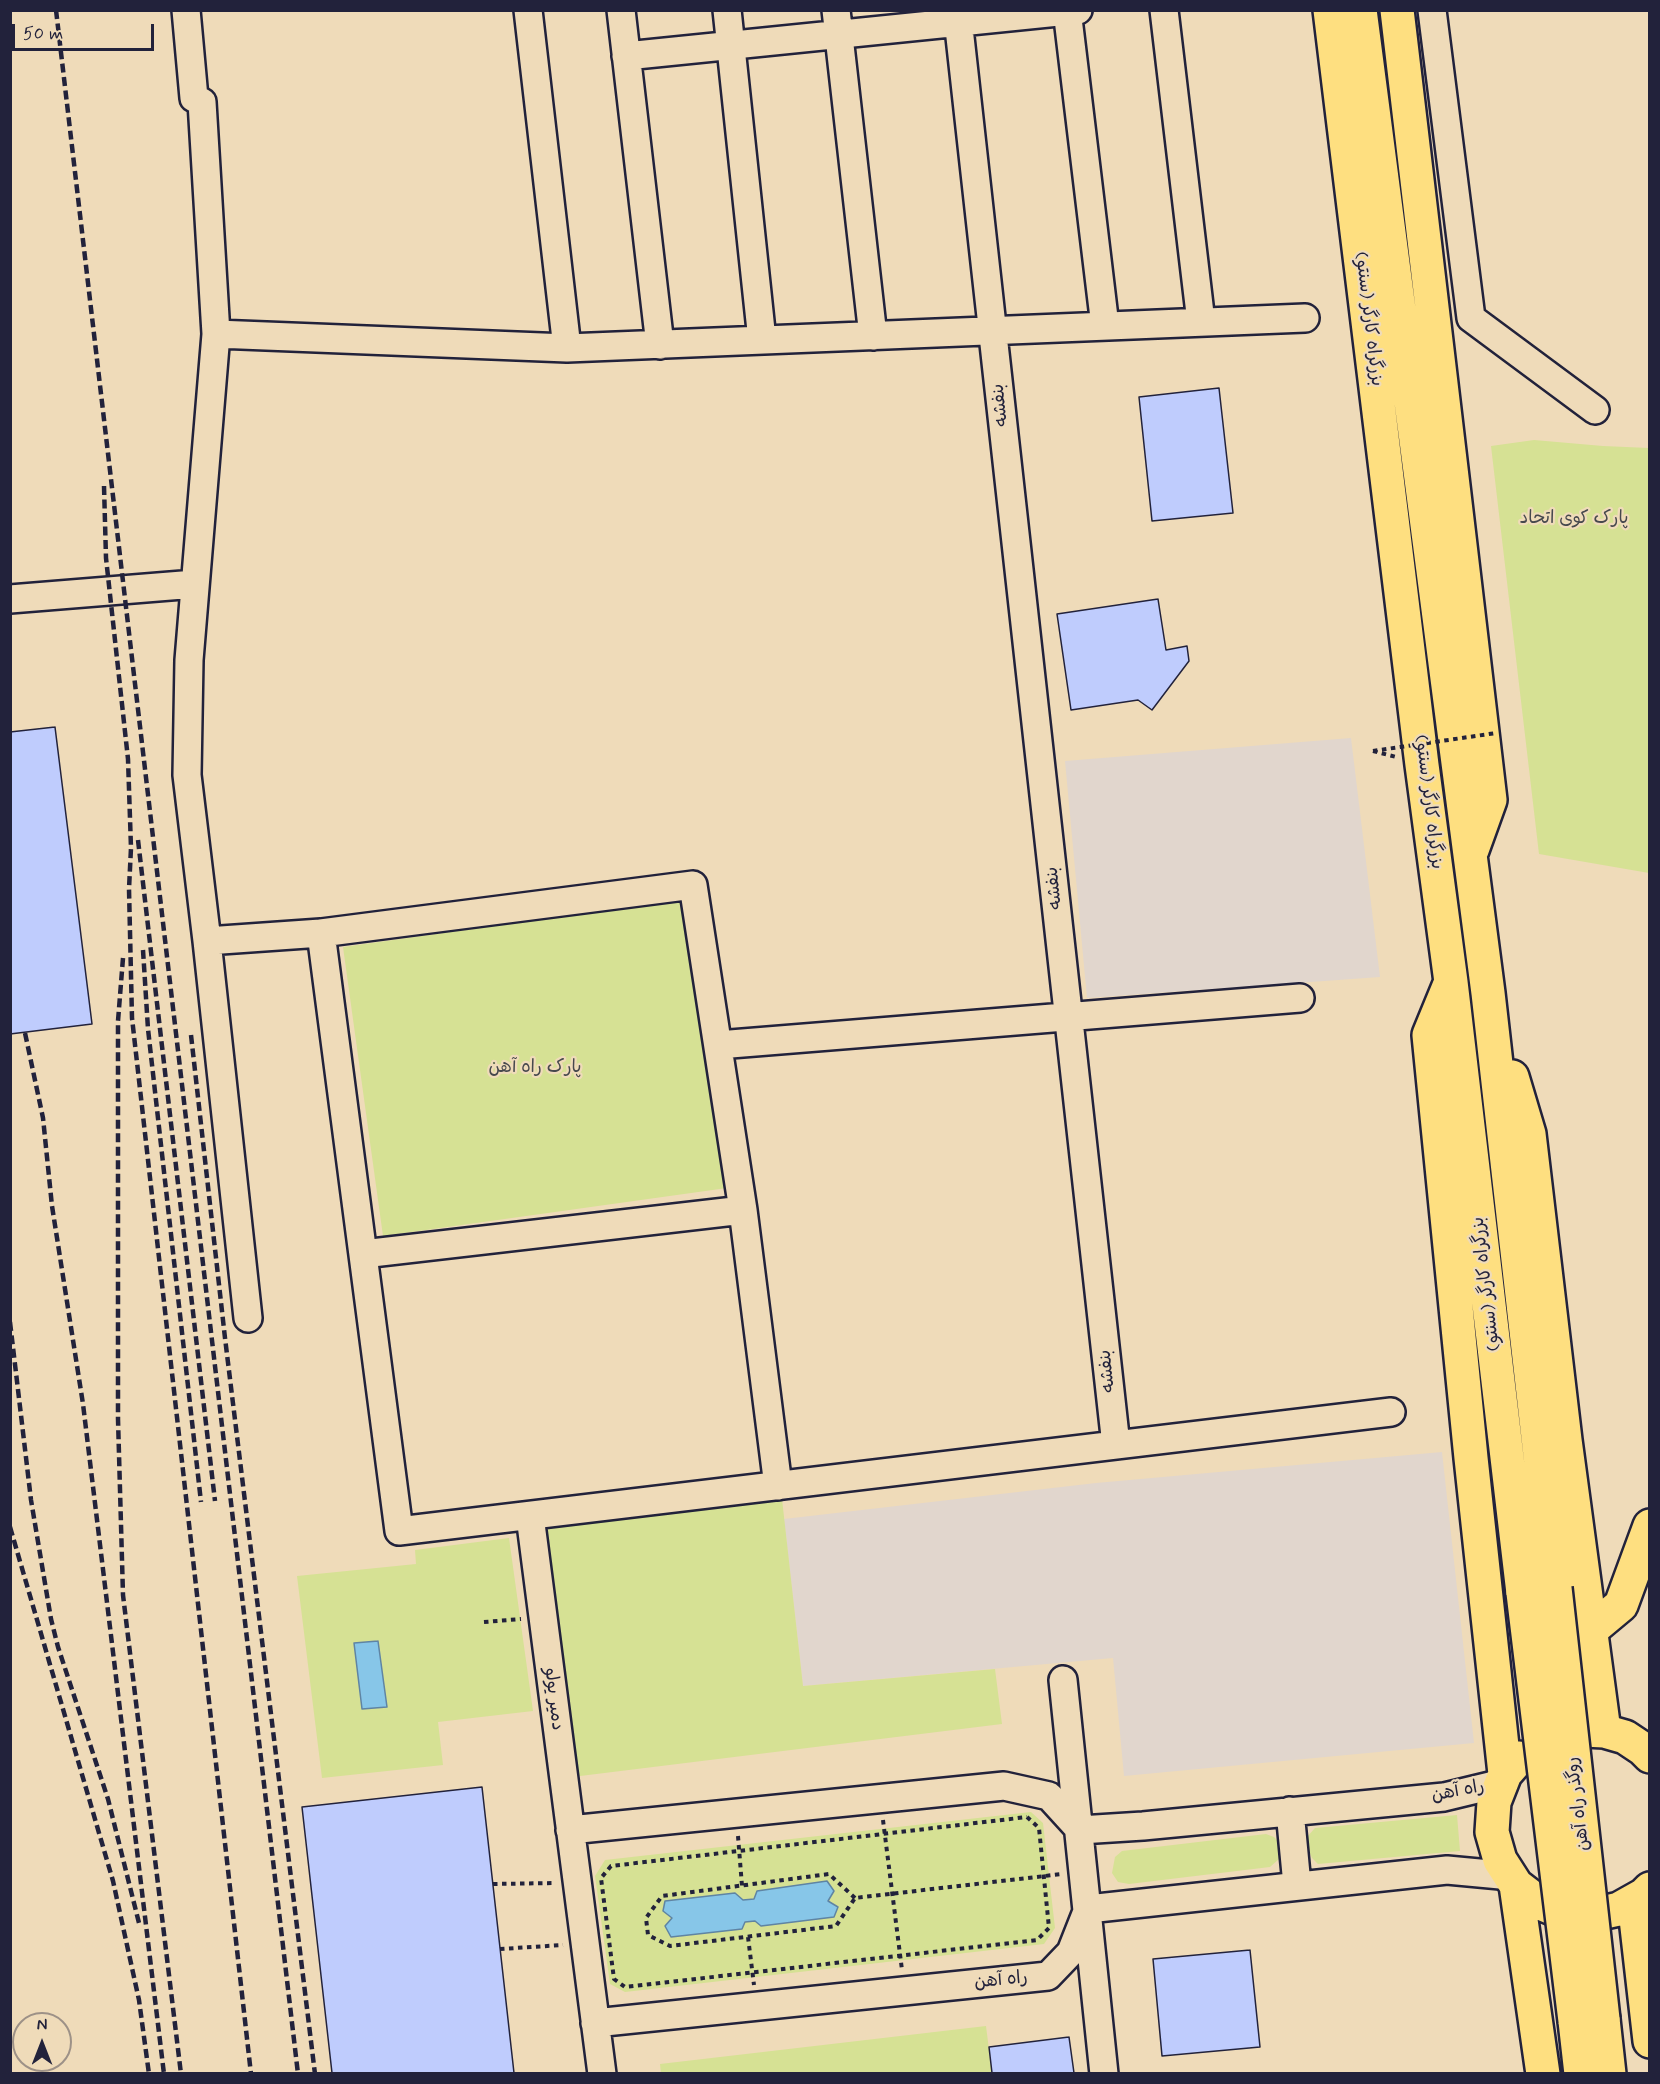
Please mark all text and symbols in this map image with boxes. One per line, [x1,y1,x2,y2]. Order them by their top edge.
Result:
scale bar [15,12,158,50]
text: 50 m [23,22,63,46]
street label: بزرگراه کارگر (سنتو) [1349,250,1387,388]
street label: بنفشه [988,383,1014,427]
park label: پارک کوی اتحاد [1519,508,1629,530]
street label: بزرگراه کارگر (سنتو) [1409,733,1447,871]
street label: بنفشه [1042,866,1068,910]
park label: پارک راه آهن [488,1057,582,1079]
street label: بزرگراه کارگر (سنتو) [1468,1215,1506,1353]
street label: بنفشه [1095,1349,1121,1393]
street label: دمیر یولو [538,1666,568,1732]
street label: روگذر راه آهن [1563,1756,1595,1852]
street label: راه آهن [1430,1776,1486,1808]
street label: راه آهن [973,1967,1029,1995]
north arrow [12,2012,72,2072]
text: N [37,2015,47,2036]

